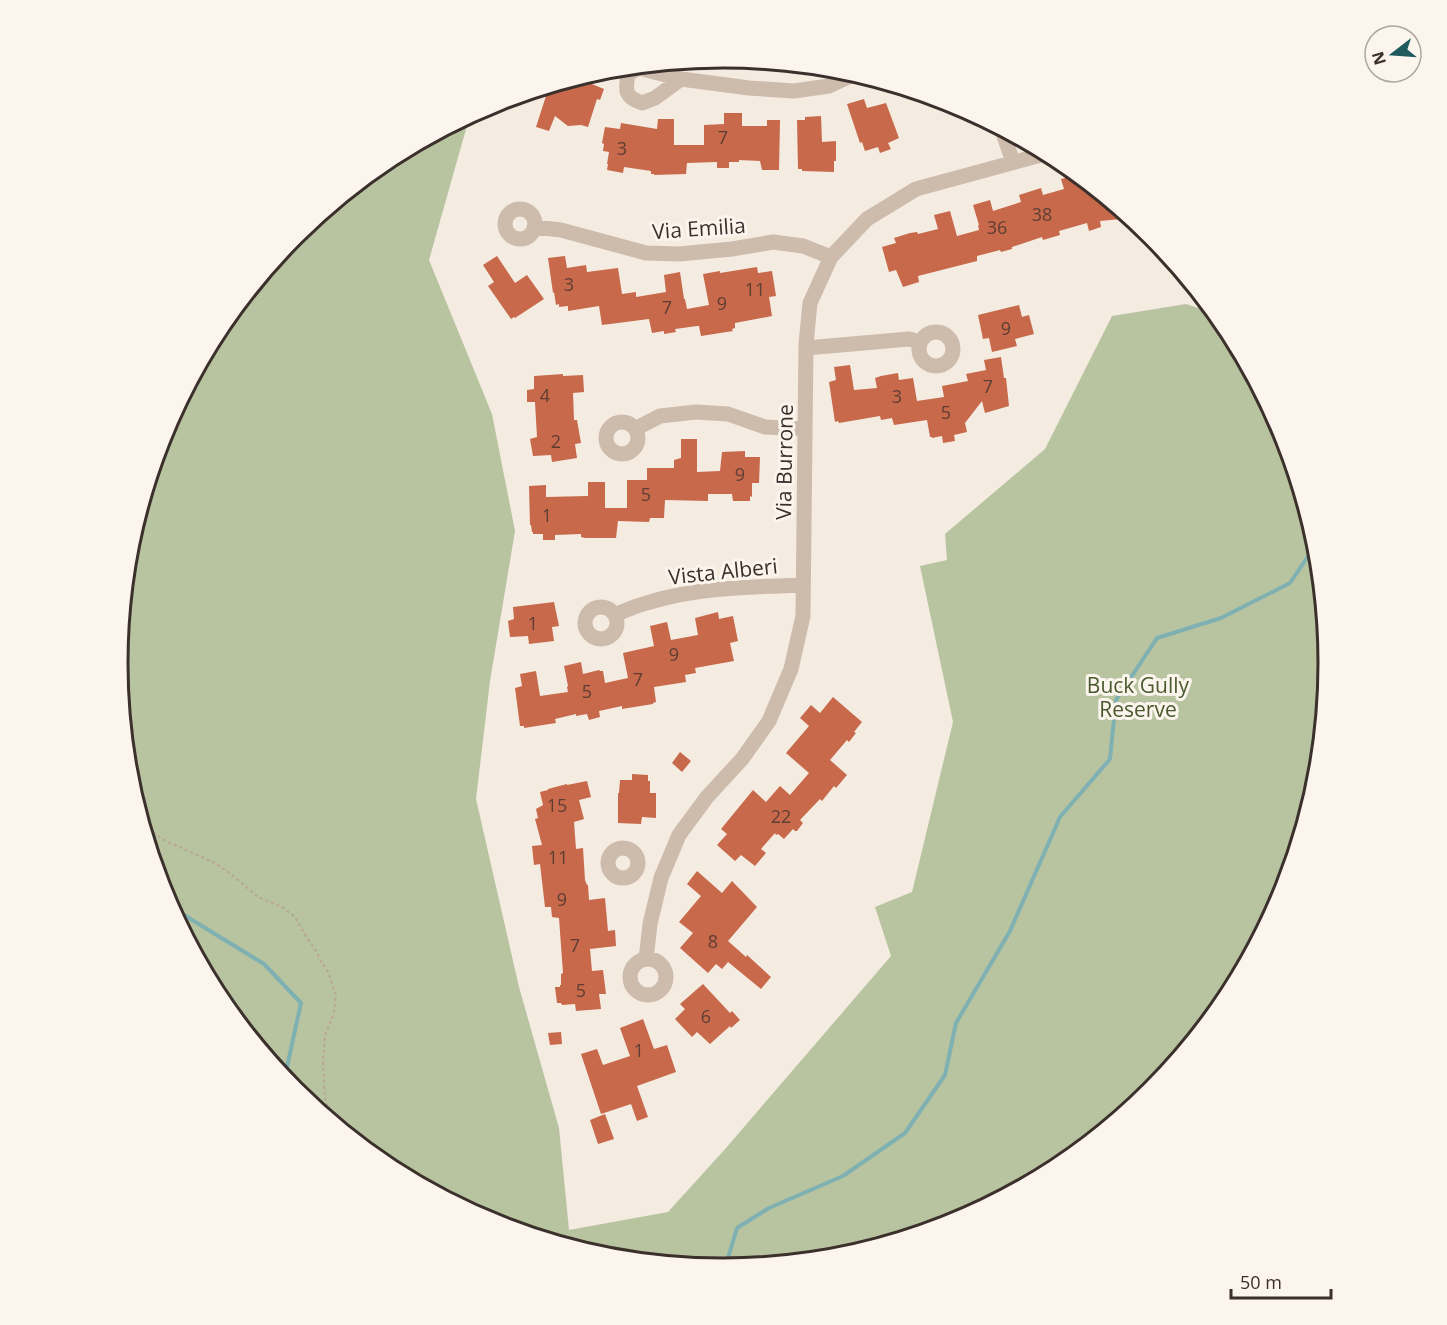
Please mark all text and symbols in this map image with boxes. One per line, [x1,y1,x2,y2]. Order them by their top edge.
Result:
north arrow [1363,24,1423,84]
text: N [1366,49,1391,68]
house number: 7 [718,125,728,149]
house number: 3 [617,136,627,160]
house number: 38 [1032,202,1052,226]
street label: Via Emilia [651,211,747,245]
house number: 36 [987,215,1007,239]
house number: 3 [564,272,574,296]
house number: 11 [745,277,765,301]
house number: 9 [717,291,727,315]
house number: 7 [662,295,672,319]
house number: 9 [1001,316,1011,340]
house number: 7 [983,374,993,398]
house number: 4 [540,383,550,407]
house number: 3 [892,384,902,408]
house number: 5 [941,400,951,424]
street label: Via Burrone [769,404,799,520]
house number: 2 [551,429,561,453]
house number: 9 [735,462,745,486]
house number: 5 [641,482,651,506]
house number: 1 [542,503,552,527]
street label: Vista Alberi [667,551,779,591]
house number: 1 [528,611,538,635]
house number: 9 [669,642,679,666]
house number: 7 [633,667,643,691]
park label: Buck Gully Reserve [1087,671,1190,723]
house number: 5 [582,679,592,703]
house number: 15 [547,793,567,817]
house number: 22 [771,804,791,828]
house number: 11 [548,845,568,869]
house number: 9 [557,887,567,911]
house number: 8 [708,929,718,953]
house number: 7 [570,933,580,957]
house number: 5 [576,978,586,1002]
house number: 6 [701,1004,711,1028]
house number: 1 [634,1038,644,1062]
scale bar [1231,1262,1332,1300]
text: 50 m [1240,1270,1282,1294]

